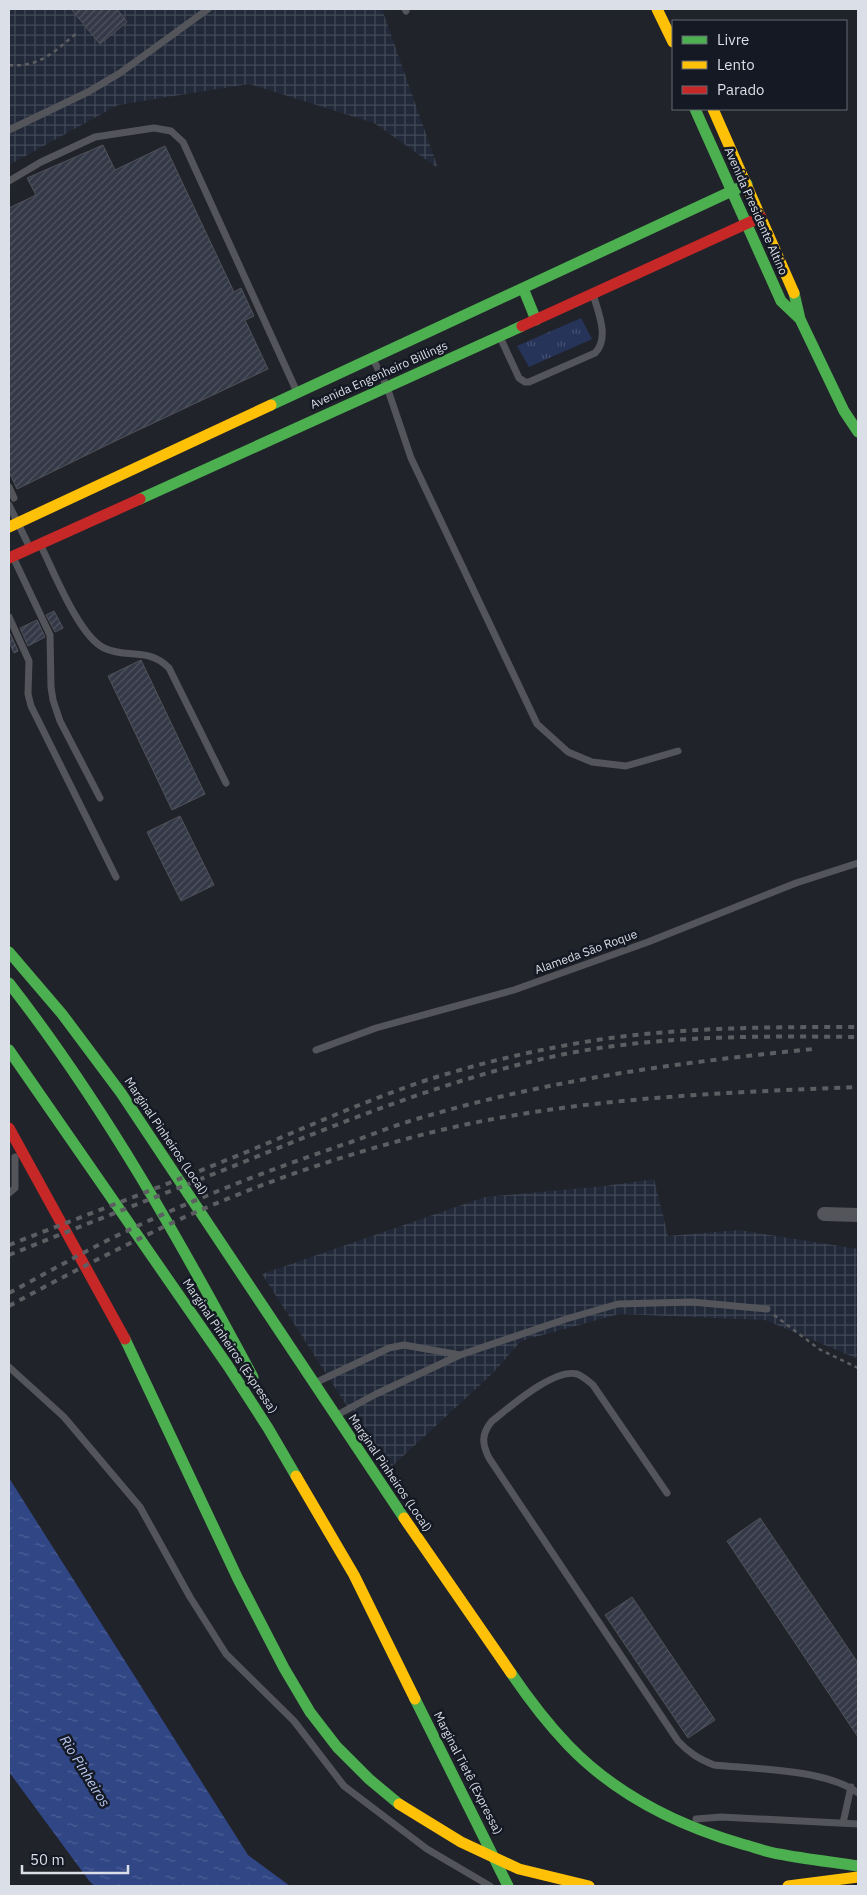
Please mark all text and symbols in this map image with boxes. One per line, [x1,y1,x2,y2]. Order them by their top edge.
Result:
legend [672,20,847,110]
text: Livre [717,30,749,49]
text: Lento [717,55,755,74]
text: Parado [717,80,765,99]
street label: Avenida Presidente Altino [721,145,792,277]
street label: Avenida Engenheiro Billings [308,337,450,412]
street label: Alameda São Roque [532,926,640,977]
street label: Marginal Pinheiros (Local) [121,1074,211,1197]
street label: Marginal Pinheiros (Expressa) [180,1276,281,1416]
street label: Marginal Pinheiros (Local) [345,1411,435,1534]
street label: Marginal Tietê (Expressa) [431,1709,506,1837]
water label: Rio Pinheiros [56,1732,114,1811]
scale bar [22,1842,129,1874]
text: 50 m [30,1850,65,1869]

